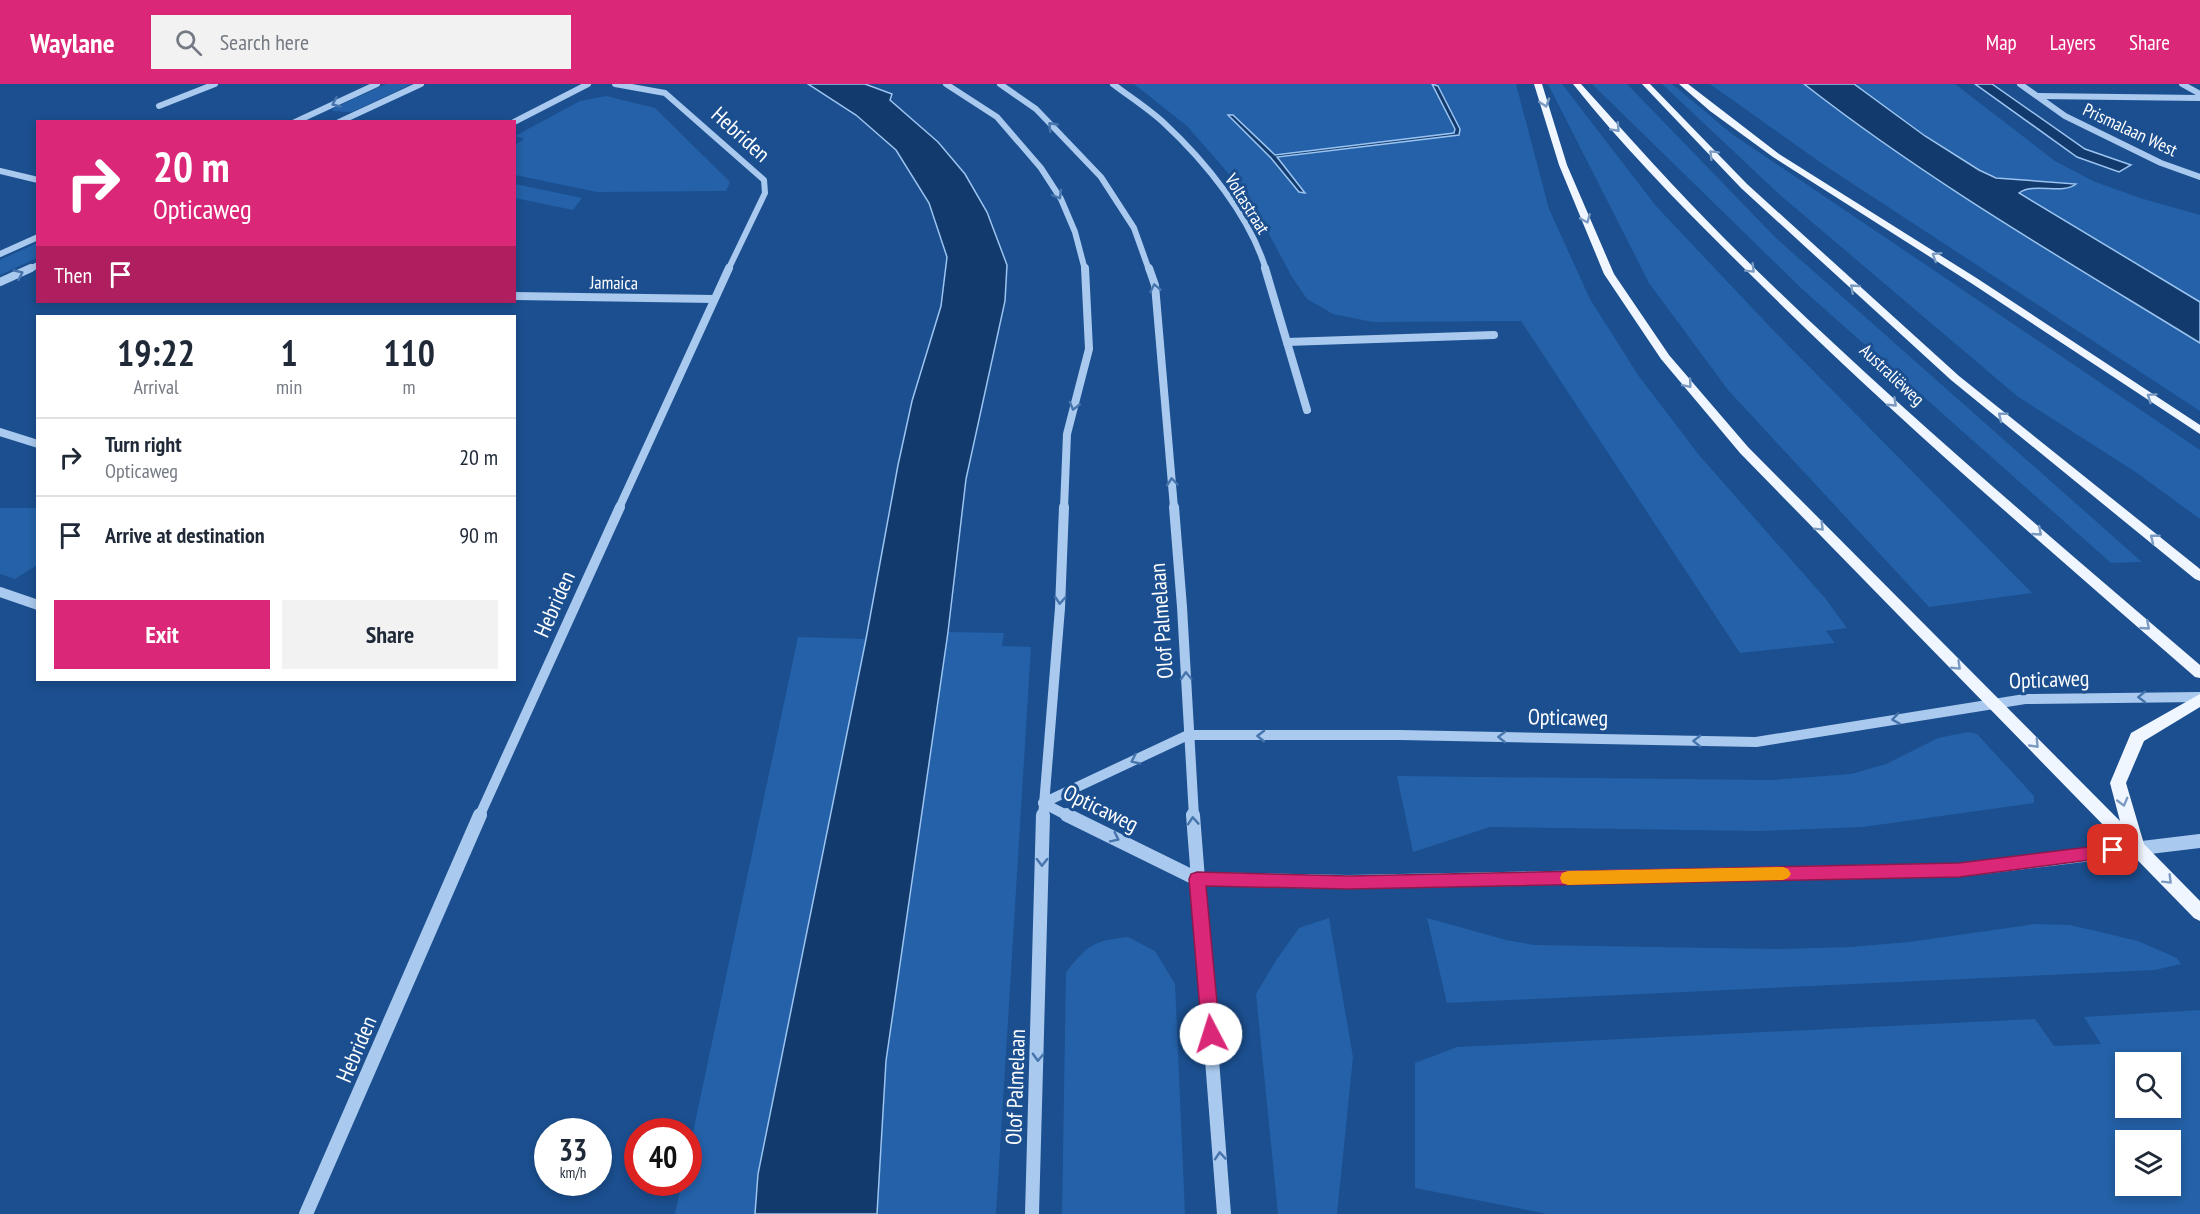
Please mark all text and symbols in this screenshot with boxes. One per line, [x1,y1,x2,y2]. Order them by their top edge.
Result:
search box [151,15,571,69]
text: Waylane [30,24,115,61]
icon: search [172,26,205,59]
text: Search here [220,28,309,56]
text: Map [1986,29,2017,56]
text: Layers [2050,29,2096,56]
text: Share [2129,29,2170,56]
one-way arrow [331,95,342,107]
one-way arrow [1538,97,1550,108]
street label: Prismalaan West [2079,98,2181,161]
street label: Hebriden [706,100,776,168]
one-way arrow [1609,121,1620,132]
one-way arrow [1048,122,1059,133]
text: 20 m [153,139,230,194]
icon: right [54,144,132,222]
one-way arrow [1709,151,1720,162]
street label: Voltastraat [1219,168,1275,238]
one-way arrow [1051,189,1062,199]
text: Opticaweg [153,192,252,226]
one-way arrow [1579,213,1591,224]
one-way arrow [1932,252,1942,264]
icon: arrive [104,258,137,291]
text: Then [54,261,92,289]
one-way arrow [1743,261,1754,272]
one-way arrow [12,269,23,281]
street label: Jamaica [589,271,638,294]
one-way arrow [1149,283,1162,293]
one-way arrow [1850,284,1861,295]
text: 19:22 [117,329,195,376]
text: 1 [280,329,298,376]
text: 110 [383,329,435,376]
street label: Australiëweg [1855,339,1930,410]
text: Arrival [133,374,179,400]
text: min [276,374,302,400]
text: m [403,374,416,400]
one-way arrow [1681,377,1692,388]
one-way arrow [2147,394,2158,405]
one-way arrow [1885,395,1896,406]
one-way arrow [1069,401,1082,411]
one-way arrow [1998,412,2009,423]
text: Turn right [105,430,182,458]
icon: right [54,441,87,474]
text: 20 m [459,443,498,471]
text: Opticaweg [105,458,178,484]
one-way arrow [1166,477,1179,487]
icon: arrive [54,519,87,552]
one-way arrow [1812,519,1823,530]
text: Arrive at destination [105,521,265,549]
text: 90 m [459,521,498,549]
one-way arrow [2032,525,2042,536]
one-way arrow [2149,534,2160,545]
street label: Olof Palmelaan [1143,562,1179,680]
street label: Hebriden [527,567,581,641]
one-way arrow [1054,595,1067,604]
button: Exit [54,600,270,669]
button: Share [282,600,498,669]
one-way arrow [2139,619,2150,630]
one-way arrow [1949,658,1960,669]
street label: Opticaweg [2008,664,2090,694]
one-way arrow [1179,672,1192,681]
one-way arrow [2137,691,2146,704]
street label: Opticaweg [1528,702,1608,732]
one-way arrow [1891,712,1901,725]
one-way arrow [1256,730,1265,742]
one-way arrow [1498,731,1507,743]
one-way arrow [1693,735,1702,747]
one-way arrow [2028,737,2039,748]
one-way arrow [1131,752,1142,764]
street label: Opticaweg [1059,778,1143,838]
one-way arrow [2116,796,2128,807]
one-way arrow [1187,816,1200,825]
pin [2087,824,2138,875]
one-way arrow [1108,831,1119,843]
icon: arrive [2096,833,2129,866]
one-way arrow [1036,857,1048,866]
one-way arrow [2160,872,2171,883]
position arrow [1179,1002,1243,1066]
street label: Hebriden [330,1012,382,1086]
street label: Olof Palmelaan [999,1029,1031,1145]
one-way arrow [1031,1052,1044,1061]
map controls [2115,1052,2181,1196]
button: search [2115,1052,2181,1118]
speed limit sign: 40 [624,1118,702,1196]
text: 33 [559,1130,587,1169]
button: layers [2115,1130,2181,1196]
one-way arrow [1214,1151,1227,1160]
text: km/h [560,1163,586,1182]

